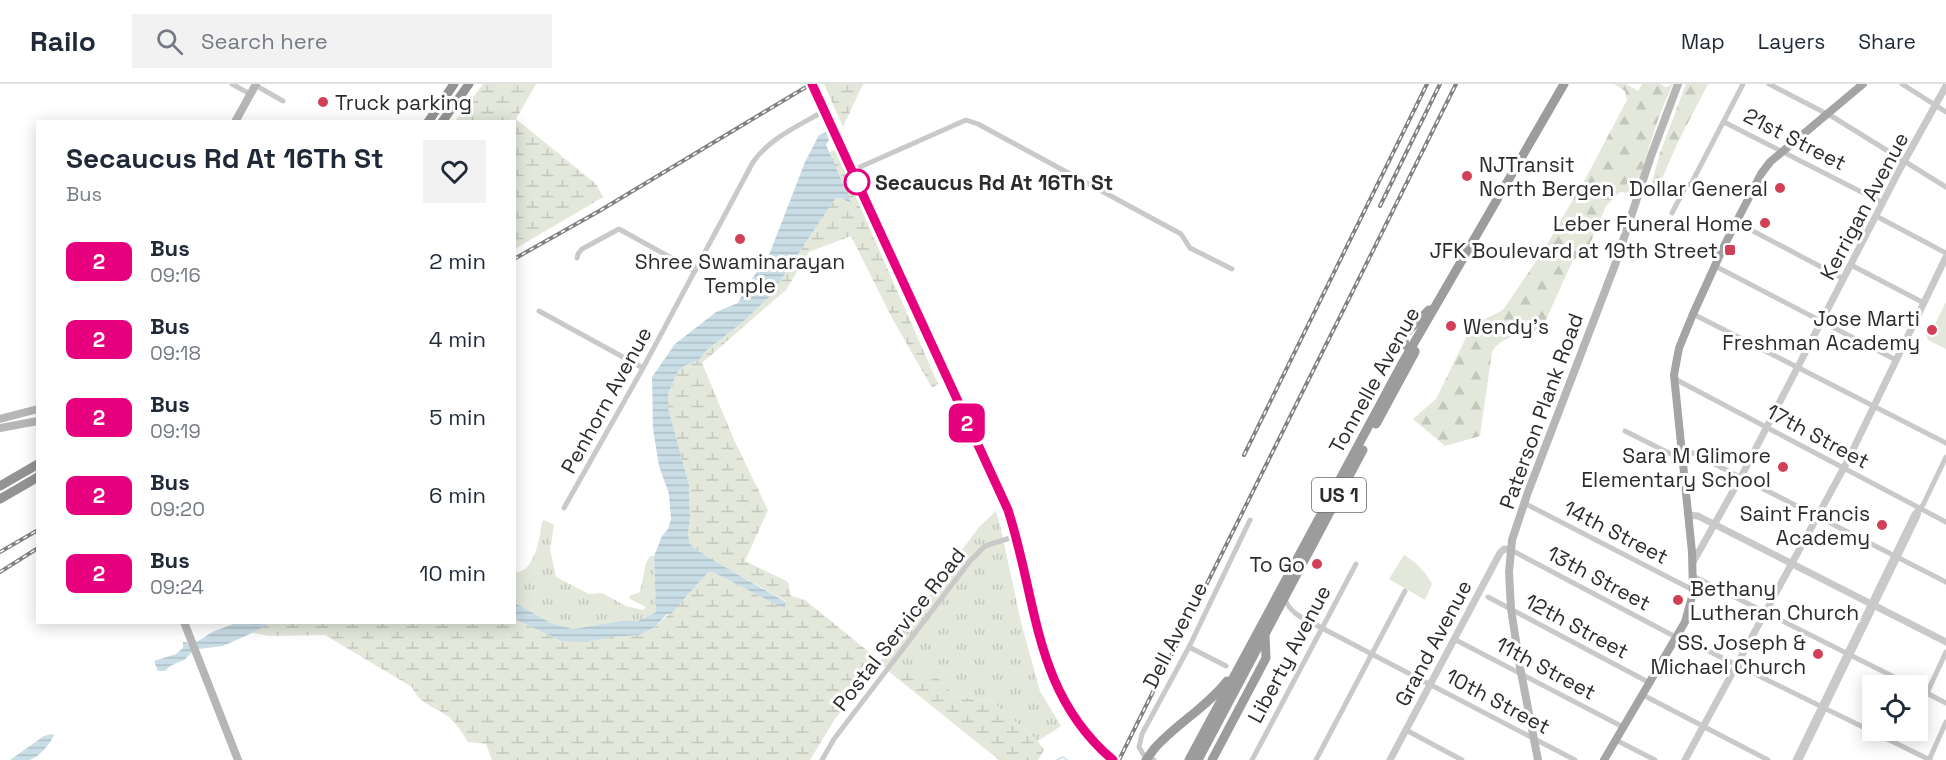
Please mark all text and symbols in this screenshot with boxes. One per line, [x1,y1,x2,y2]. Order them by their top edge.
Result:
search box [132,14,552,68]
text: Railo [30,23,96,59]
icon: search [153,25,186,58]
text: Search here [201,27,328,55]
text: Map [1681,28,1725,55]
text: Layers [1758,28,1825,55]
text: Share [1858,28,1916,55]
place label: Truck parking [335,89,472,116]
marker: Truck parking [316,95,330,109]
street label: 21st Street [1739,102,1851,176]
street label: Kerrigan Avenue [1814,127,1914,285]
text: Secaucus Rd At 16Th St [66,140,384,176]
button: heart [423,140,486,203]
place label: NJTransit North Bergen [1479,151,1614,202]
marker: Secaucus Rd At 16Th St [844,169,870,195]
place label: Secaucus Rd At 16Th St [875,169,1113,196]
marker: NJTransit North Bergen [1460,169,1474,183]
place label: Dollar General [1629,175,1768,202]
text: Bus [66,181,102,207]
marker: Dollar General [1773,181,1787,195]
place label: Leber Funeral Home [1553,210,1753,237]
marker: Leber Funeral Home [1758,216,1772,230]
marker: Shree Swaminarayan Temple [733,232,747,246]
text: Bus [150,234,190,262]
place label: JFK Boulevard at 19th Street [1429,237,1718,264]
marker: JFK Boulevard at 19th Street [1723,243,1737,257]
text: 2 min [429,247,486,275]
text: 2 [93,248,105,275]
place label: Shree Swaminarayan Temple [635,248,845,299]
text: 09:16 [150,262,201,288]
street label: Tonnelle Avenue [1323,302,1425,458]
place label: Jose Marti Freshman Academy [1722,305,1920,356]
street label: Paterson Plank Road [1493,309,1589,513]
text: Bus [150,312,190,340]
place label: Wendy's [1463,313,1549,340]
marker: Wendy's [1444,319,1458,333]
street label: Penhorn Avenue [555,322,657,478]
marker: Jose Marti Freshman Academy [1925,323,1939,337]
text: 4 min [429,325,486,353]
text: 2 [93,326,105,353]
text: 09:18 [150,340,201,366]
text: Bus [150,390,190,418]
street label: 17th Street [1762,398,1874,474]
text: 5 min [429,403,486,431]
text: 2 [93,404,105,431]
line badge: 2 [948,404,986,442]
text: 2 [961,410,973,437]
text: 09:19 [150,418,201,444]
place label: Sara M Glimore Elementary School [1581,442,1771,493]
marker: Sara M Glimore Elementary School [1776,460,1790,474]
text: Bus [150,468,190,496]
road number: US 1 [1312,478,1366,512]
text: 6 min [429,481,486,509]
text: 2 [93,482,105,509]
street label: 14th Street [1559,494,1673,570]
text: 09:20 [150,496,205,522]
place label: Saint Francis Academy [1740,500,1870,551]
marker: Saint Francis Academy [1875,518,1889,532]
street label: 13th Street [1543,539,1655,617]
street label: Postal Service Road [827,542,971,716]
text: Bus [150,546,190,574]
place label: To Go [1250,551,1305,578]
marker: To Go [1310,557,1324,571]
text: 10 min [419,559,486,587]
text: 2 [93,560,105,587]
text: 09:24 [150,574,204,600]
street label: Grand Avenue [1388,575,1478,711]
place label: Bethany Lutheran Church [1690,575,1859,626]
street label: Dell Avenue [1137,577,1213,693]
street label: Liberty Avenue [1241,580,1337,728]
street label: 12th Street [1521,587,1633,665]
marker: Bethany Lutheran Church [1671,593,1685,607]
place label: SS. Joseph & Michael Church [1650,629,1806,680]
street label: 11th Street [1491,630,1601,706]
marker: SS. Joseph & Michael Church [1811,647,1825,661]
street label: 10th Street [1441,662,1555,740]
map controls [1862,675,1928,741]
button: locate [1862,675,1928,741]

